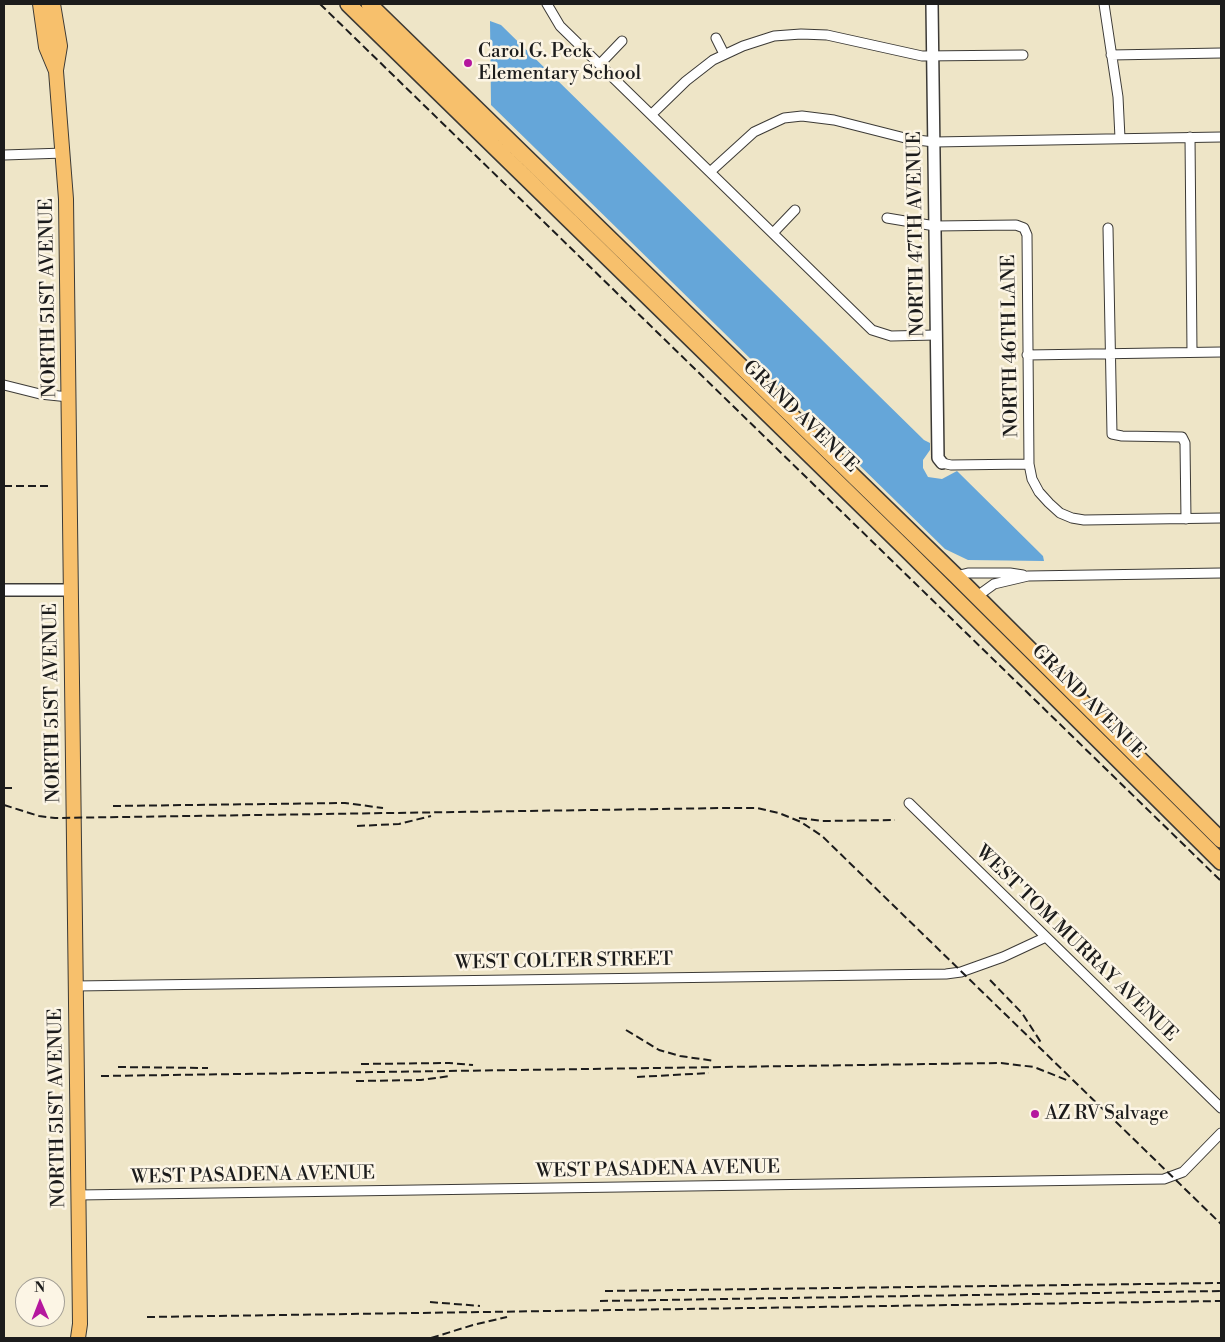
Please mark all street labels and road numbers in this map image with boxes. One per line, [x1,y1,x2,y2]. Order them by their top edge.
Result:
street label: NORTH 47TH AVENUE [904,131,930,337]
street label: NORTH 51ST AVENUE [36,198,62,398]
street label: NORTH 46TH LANE [998,254,1024,438]
street label: GRAND AVENUE [738,356,862,478]
street label: NORTH 51ST AVENUE [40,603,66,803]
street label: GRAND AVENUE [1026,640,1150,764]
street label: WEST TOM MURRAY AVENUE [970,841,1182,1047]
street label: WEST COLTER STREET [455,949,673,975]
street label: NORTH 51ST AVENUE [45,1008,71,1208]
street label: WEST PASADENA AVENUE [536,1156,780,1184]
street label: WEST PASADENA AVENUE [131,1162,375,1190]

